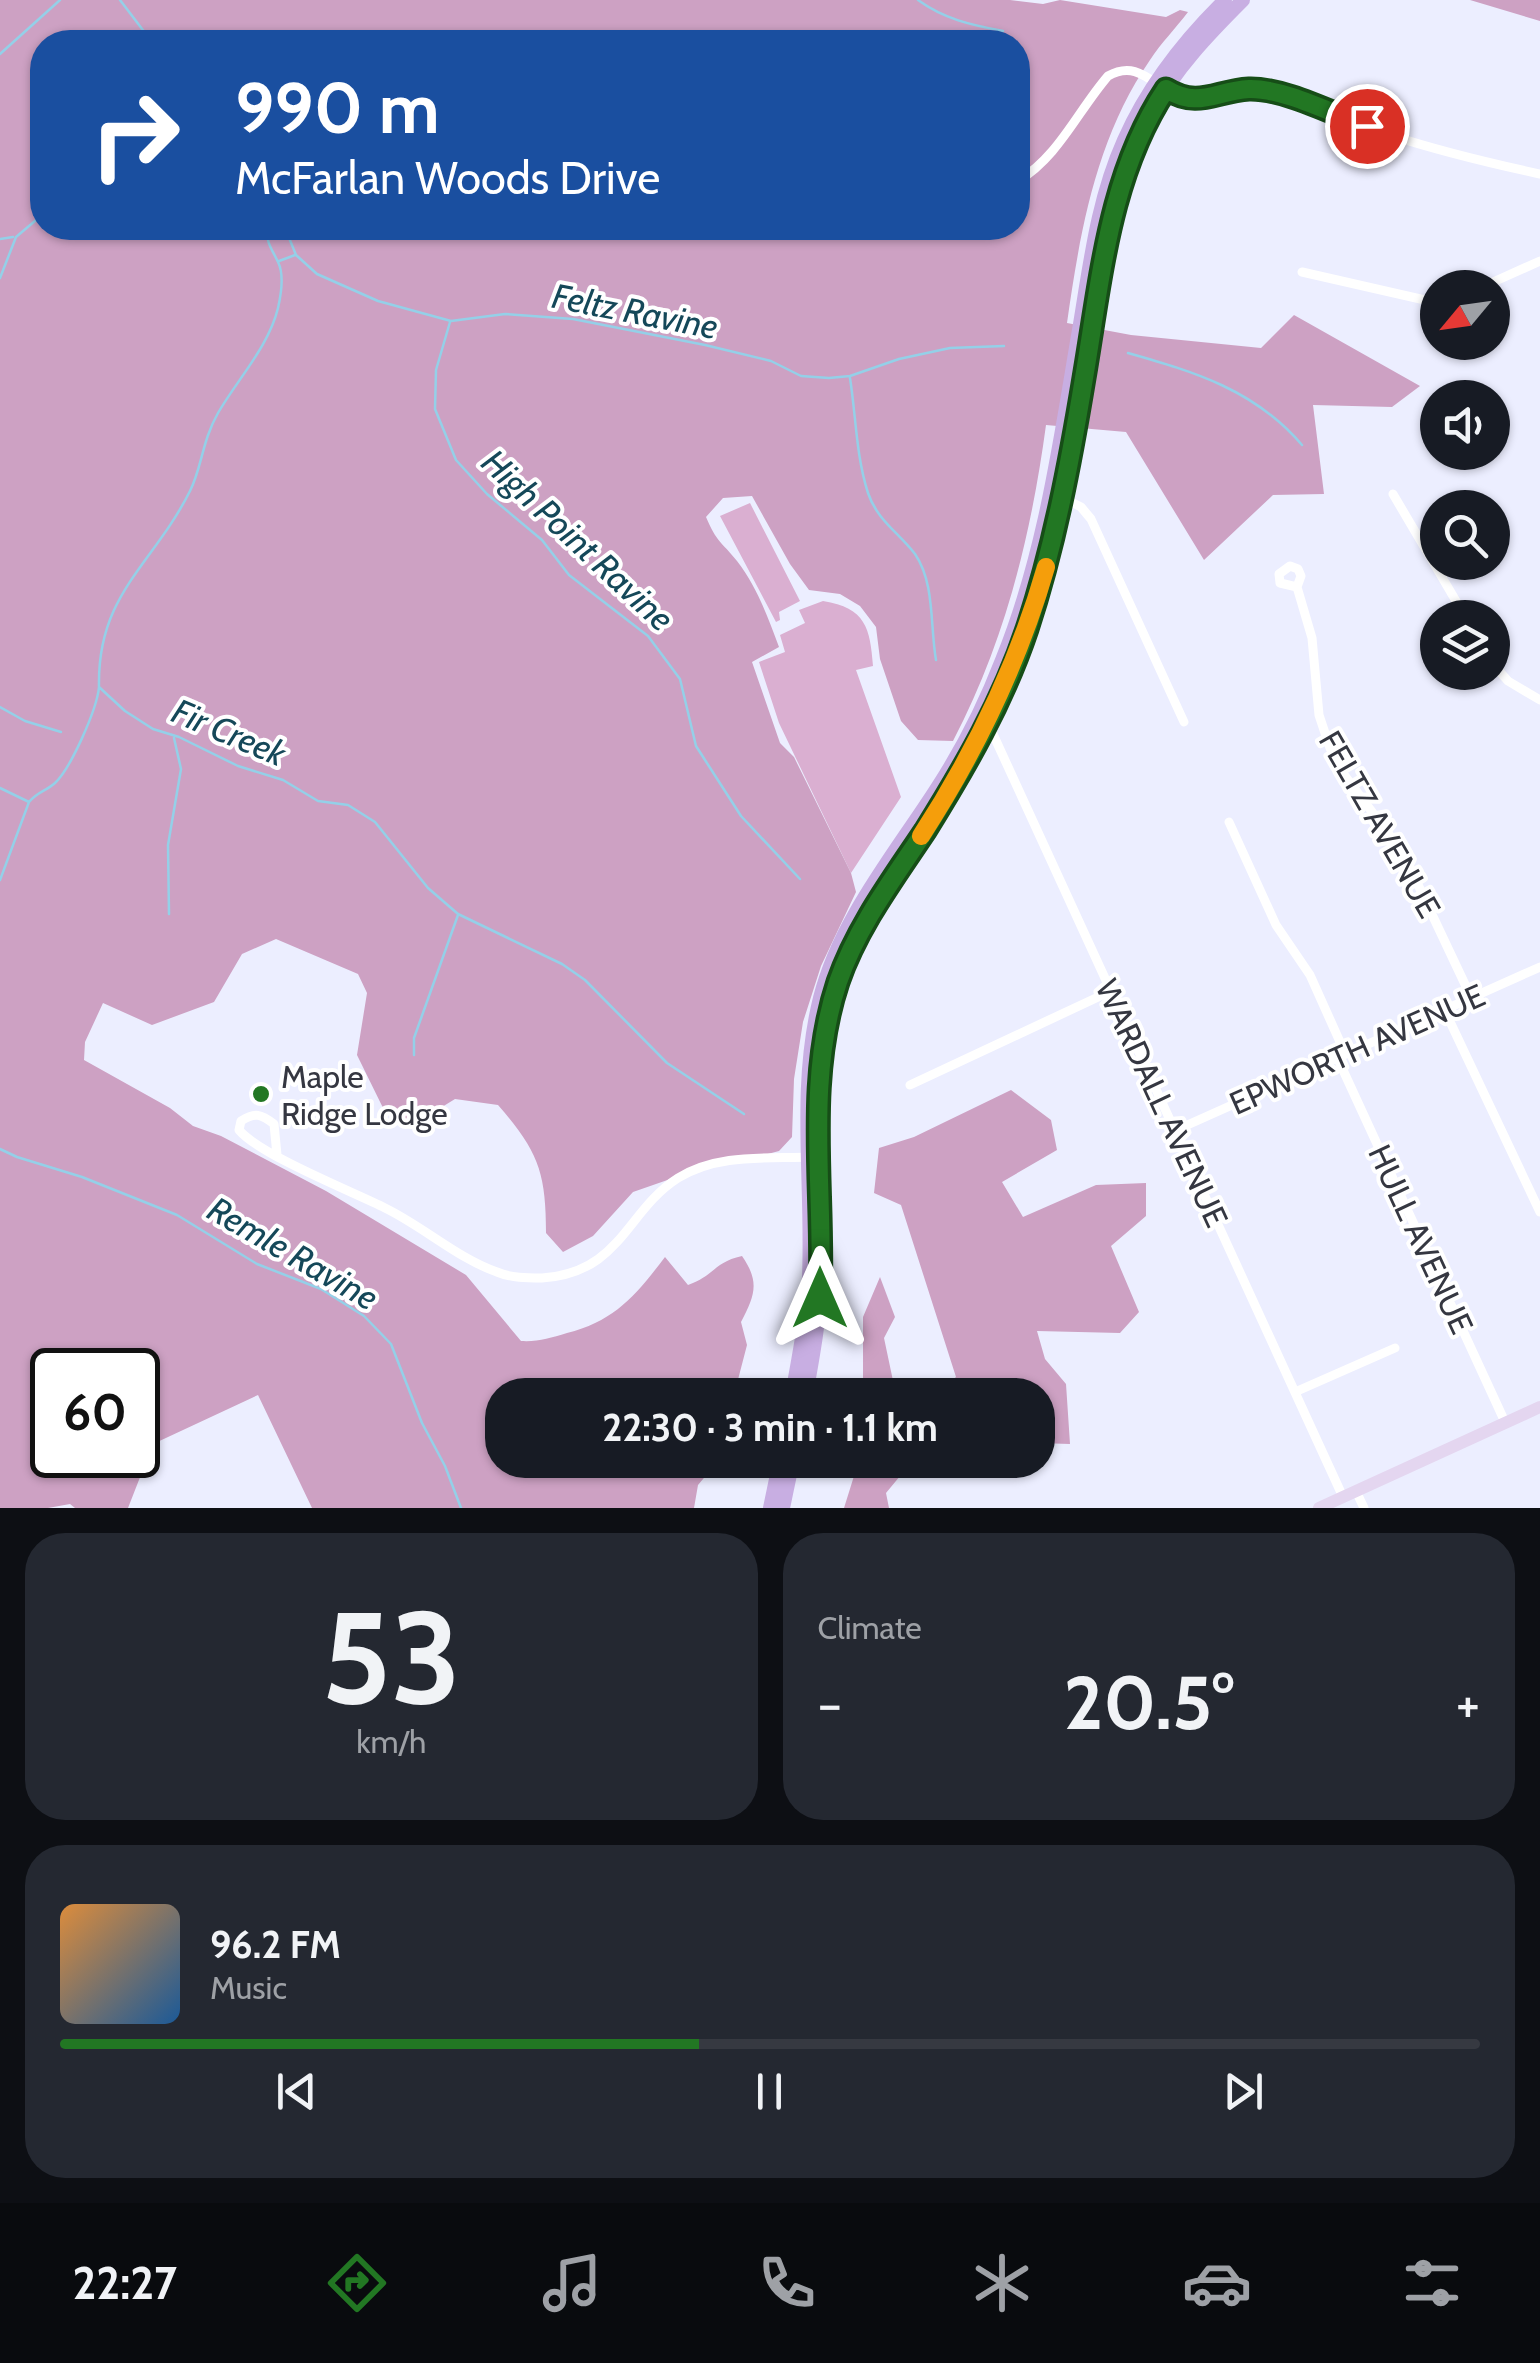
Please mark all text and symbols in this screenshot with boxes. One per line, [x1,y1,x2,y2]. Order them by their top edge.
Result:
text: 990 m [235,65,440,151]
icon: right [70,70,200,200]
pin [1325,84,1410,169]
icon: arrive [1340,99,1395,154]
text: McFarlan Woods Drive [235,151,660,205]
north arrow [1420,270,1510,360]
map controls [1420,270,1510,690]
water label: Feltz Ravine [548,274,722,348]
button: sound [1420,380,1510,470]
water label: High Point Ravine [473,440,683,640]
button: search [1420,490,1510,580]
button: layers [1420,600,1510,690]
water label: Fir Creek [166,689,293,776]
street label: FELTZ AVENUE [1311,724,1449,924]
street label: WARDALL AVENUE [1088,973,1236,1233]
street label: EPWORTH AVENUE [1223,975,1491,1123]
place label: Maple Ridge Lodge [281,1057,448,1133]
marker: Maple Ridge Lodge [250,1083,272,1105]
street label: HULL AVENUE [1360,1138,1482,1340]
water label: Remle Ravine [200,1187,386,1319]
position arrow [768,1246,872,1350]
speed limit sign: 60 [30,1348,160,1478]
text: 22:30 · 3 min · 1.1 km [602,1404,938,1451]
text: 53 [321,1578,461,1736]
text: Climate [818,1608,922,1647]
text: 20.5° [1064,1657,1234,1748]
text: − [818,1670,842,1737]
text: + [1456,1670,1480,1737]
text: km/h [356,1722,426,1761]
text: 96.2 FM [210,1921,341,1968]
text: Music [210,1968,287,2007]
icon: previous [269,2064,324,2119]
icon: pause [742,2064,797,2119]
icon: next [1216,2064,1271,2119]
icon: directions [322,2248,392,2318]
icon: music [537,2248,607,2318]
icon: phone [752,2248,822,2318]
icon: climate [967,2248,1037,2318]
icon: car [1182,2248,1252,2318]
icon: filters [1397,2248,1467,2318]
text: 22:27 [73,2256,177,2310]

